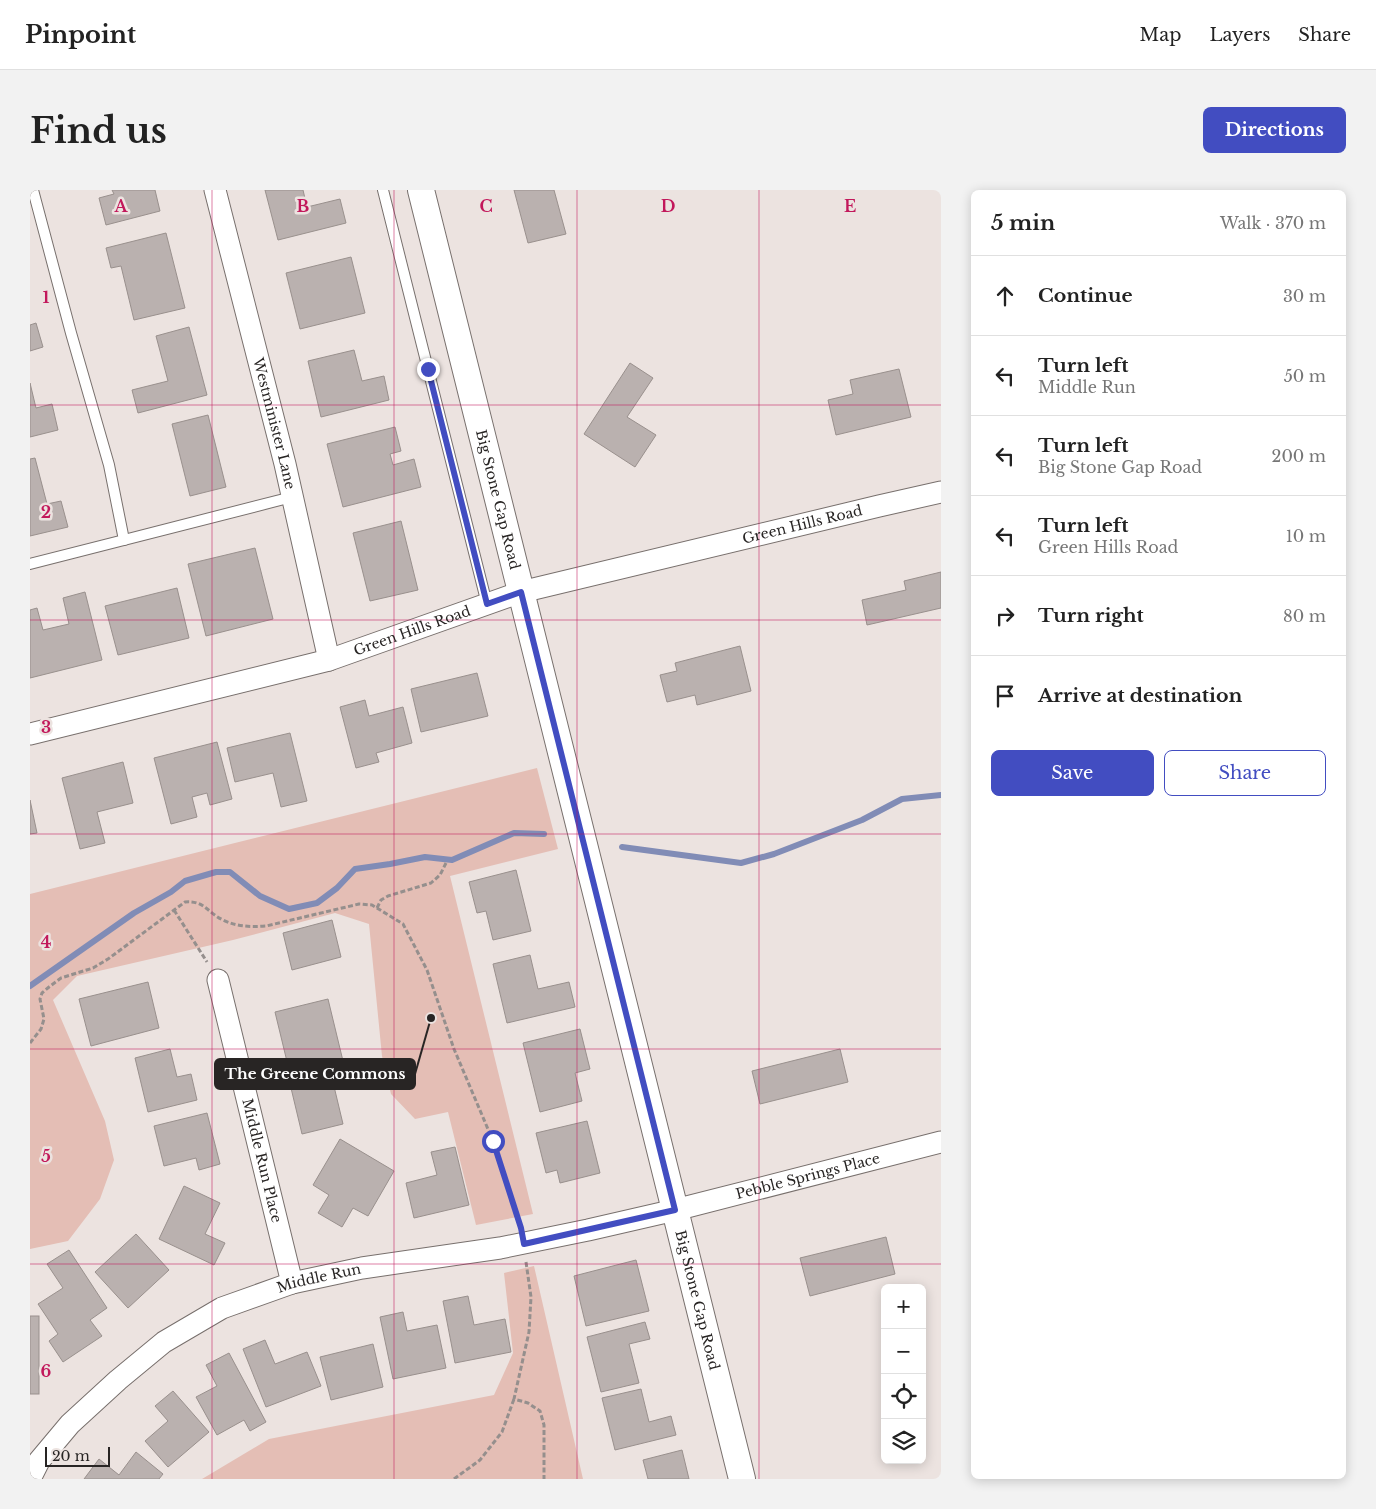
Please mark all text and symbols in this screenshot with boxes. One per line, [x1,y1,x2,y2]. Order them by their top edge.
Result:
text: Pinpoint [25,20,136,49]
text: Map [1140,24,1181,46]
text: Layers [1209,24,1270,46]
text: Share [1298,24,1351,46]
button: Directions [1203,107,1346,153]
text: Find us [30,109,167,152]
text: A [114,196,129,216]
text: B [297,196,310,216]
text: C [479,196,493,216]
text: D [661,196,675,216]
text: E [844,196,856,216]
text: 5 min [991,210,1055,236]
text: Walk · 370 m [1220,213,1326,233]
icon: ahead [991,282,1019,310]
text: Continue [1038,284,1133,307]
text: 30 m [1283,286,1326,306]
text: 1 [43,287,50,307]
text: Turn left [1038,354,1129,377]
street label: Westminister Lane [249,355,299,491]
route end [417,358,440,381]
icon: left [991,362,1019,390]
text: 50 m [1284,366,1326,386]
text: Middle Run [1038,377,1136,397]
street label: Big Stone Gap Road [472,428,524,572]
text: Turn left [1038,434,1129,457]
icon: left [991,442,1019,470]
text: 200 m [1272,446,1326,466]
text: Big Stone Gap Road [1038,457,1202,477]
street label: Green Hills Road [740,501,865,548]
text: 2 [41,502,51,522]
text: Turn left [1038,514,1129,537]
icon: left [991,522,1019,550]
text: 10 m [1286,526,1326,546]
text: Green Hills Road [1038,537,1178,557]
street label: Green Hills Road [351,601,473,660]
icon: right [991,602,1019,630]
text: Turn right [1038,604,1144,627]
text: 80 m [1283,606,1326,626]
icon: arrive [991,682,1019,710]
text: Arrive at destination [1038,684,1242,707]
text: 3 [41,717,51,737]
button: Save [991,750,1154,796]
button: Share [1164,750,1326,796]
text: 4 [41,932,51,952]
callout: The Greene Commons [215,1059,415,1089]
text: The Greene Commons [225,1064,405,1083]
street label: Middle Run Place [238,1097,286,1225]
route start [482,1130,505,1153]
text: 5 [41,1146,51,1166]
street label: Pebble Springs Place [734,1149,882,1203]
street label: Big Stone Gap Road [671,1228,724,1373]
street label: Middle Run [274,1259,363,1297]
map controls [881,1284,926,1464]
button: + [881,1284,926,1329]
button: − [881,1329,926,1374]
text: 6 [41,1361,52,1381]
button: locate [881,1374,926,1419]
button: layers [881,1419,926,1464]
scale bar [45,1444,110,1467]
text: 20 m [52,1447,90,1465]

